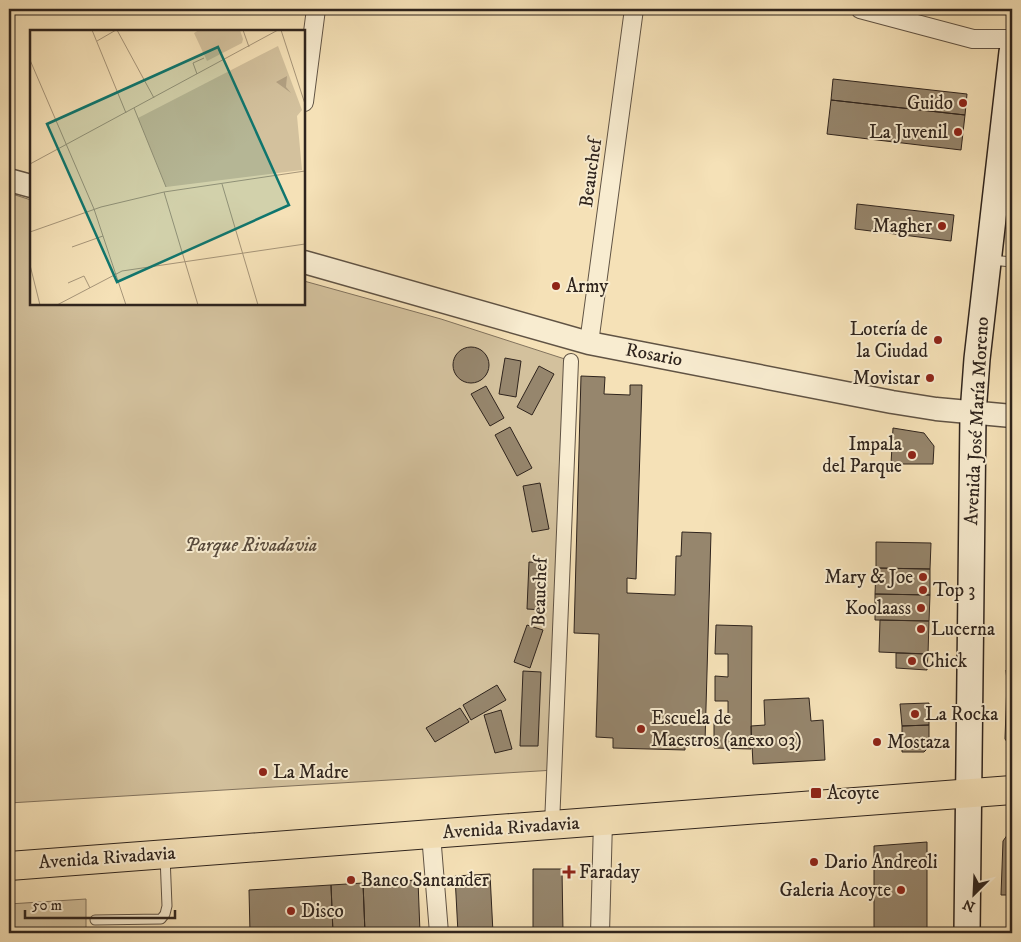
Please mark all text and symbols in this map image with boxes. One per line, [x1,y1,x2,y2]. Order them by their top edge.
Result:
inset map [30,30,305,305]
place label: Guido [907,92,953,115]
marker: Guido [957,97,969,109]
place label: La Juvenil [869,121,948,144]
marker: La Juvenil [952,126,964,138]
street label: Beauchef [575,134,608,209]
place label: Magher [872,215,932,238]
marker: Magher [936,220,948,232]
place label: Army [566,275,609,298]
marker: Army [550,280,562,292]
street label: Avenida José María Moreno [960,316,994,526]
place label: Lotería de la Ciudad [850,318,929,363]
marker: Lotería de la Ciudad [932,334,944,346]
street label: Rosario [624,338,684,372]
place label: Movistar [853,367,920,390]
marker: Movistar [924,372,936,384]
place label: Impala del Parque [822,433,902,479]
marker: Impala del Parque [906,449,918,461]
park label: Parque Rivadavia [185,534,317,558]
street label: Beauchef [527,554,553,627]
place label: Mary & Joe [824,566,913,589]
marker: Mary & Joe [917,571,929,583]
place label: Top 3 [933,579,975,602]
marker: Top 3 [917,584,929,596]
place label: Koolaass [845,597,911,620]
marker: Koolaass [915,602,927,614]
place label: Lucerna [931,618,995,641]
marker: Lucerna [915,623,927,635]
place label: Chick [922,650,968,673]
marker: Chick [906,655,918,667]
place label: La Rocka [925,703,998,726]
place label: Escuela de Maestros (anexo 03) [651,707,802,752]
marker: La Rocka [909,708,921,720]
marker: Escuela de Maestros (anexo 03) [635,723,647,735]
place label: Mostaza [887,731,950,754]
marker: Mostaza [871,736,883,748]
place label: La Madre [273,761,349,784]
marker: La Madre [257,766,269,778]
place label: Acoyte [827,782,880,805]
marker: Acoyte [809,786,823,800]
street label: Avenida Rivadavia [442,812,580,844]
street label: Avenida Rivadavia [38,842,176,874]
place label: Dario Andreoli [824,851,938,874]
marker: Dario Andreoli [808,856,820,868]
place label: Faraday [579,861,641,884]
marker: Faraday [563,866,575,878]
place label: Banco Santander [361,869,489,892]
north arrow [948,870,998,920]
marker: Banco Santander [345,874,357,886]
place label: Galeria Acoyte [780,879,891,902]
marker: Galeria Acoyte [895,884,907,896]
scale bar [25,887,175,919]
text: N [960,894,978,916]
text: 50 m [32,896,62,915]
place label: Disco [301,900,344,923]
marker: Disco [285,905,297,917]

